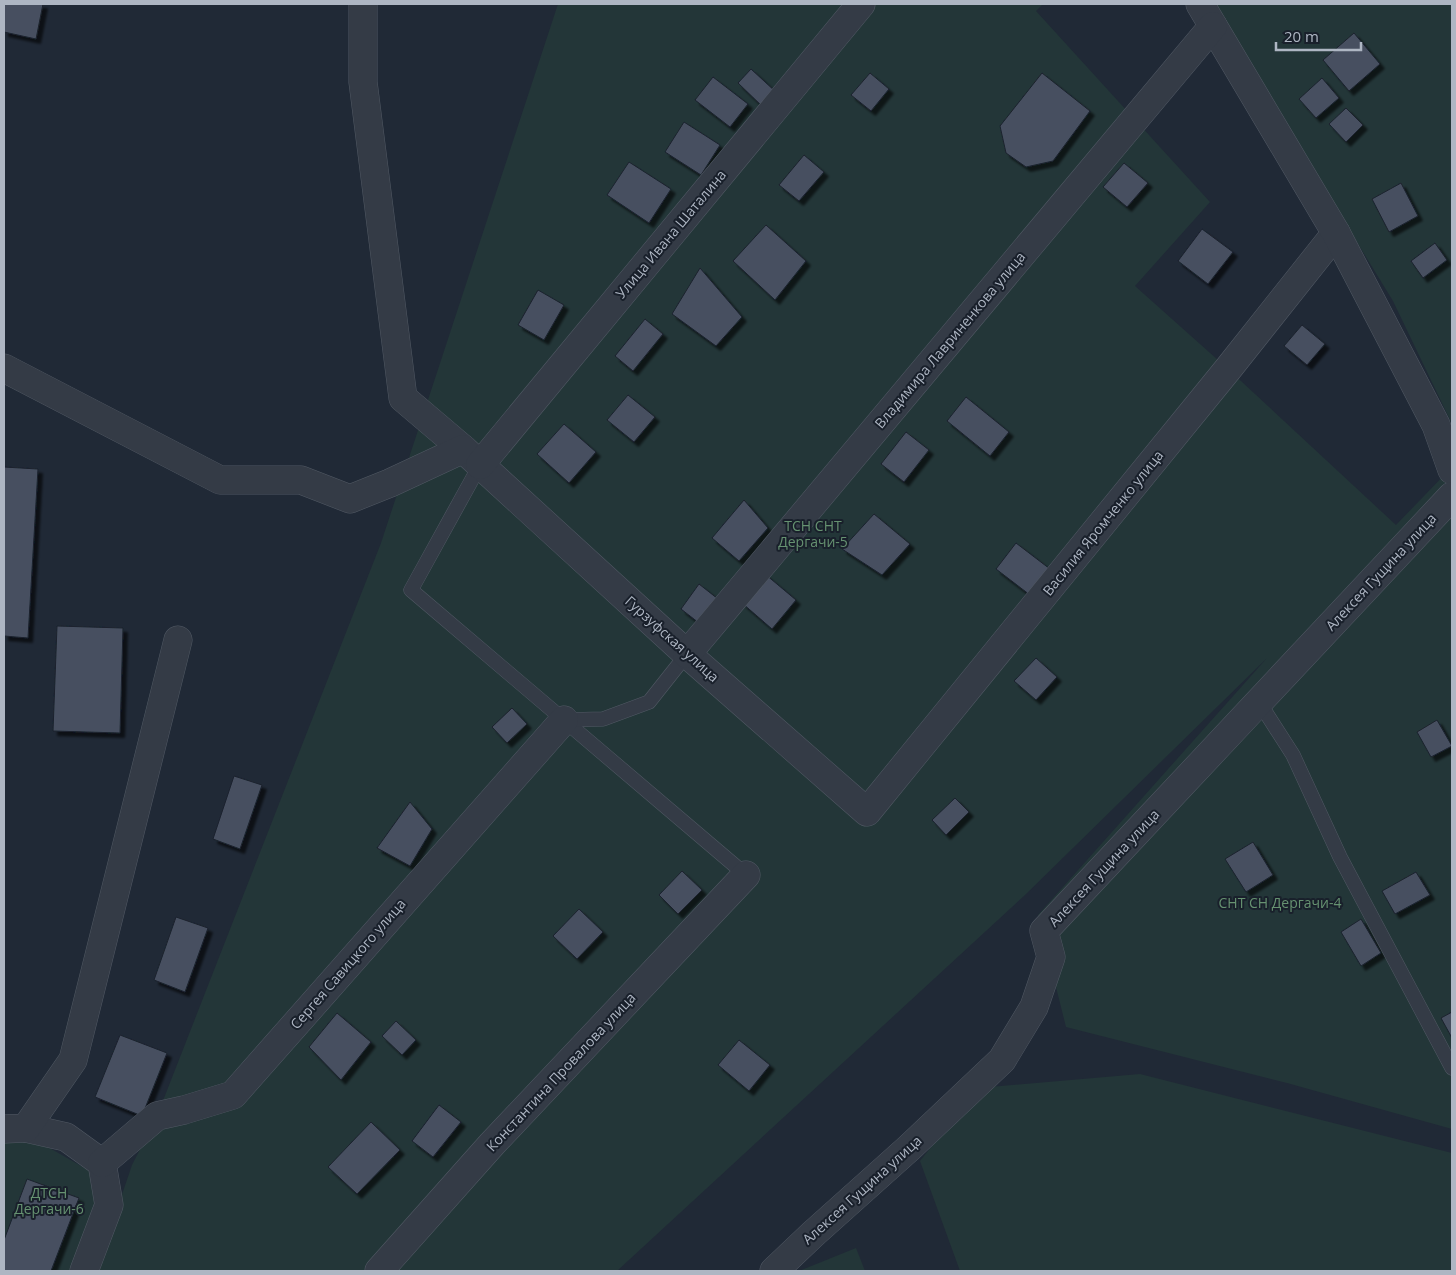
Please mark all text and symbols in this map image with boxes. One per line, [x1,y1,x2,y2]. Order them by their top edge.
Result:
scale bar [1276,20,1361,52]
text: 20 m [1284,26,1319,46]
street label: Улица Ивана Шаталина [611,165,730,302]
street label: Владимира Лавриненкова улица [870,247,1029,432]
street label: Василия Яромченко улица [1038,446,1167,599]
street label: Алексея Гущина улица [1321,509,1440,635]
park label: ТСН СНТ Дергачи-5 [778,516,848,551]
street label: Гурзуфская улица [621,591,723,686]
street label: Алексея Гущина улица [1044,805,1163,931]
park label: СНТ СН Дергачи-4 [1219,893,1342,912]
street label: Сергея Савицкого улица [286,894,410,1033]
street label: Константина Провалова улица [482,988,639,1155]
street label: Алексея Гущина улица [798,1131,925,1248]
park label: ДТСН Дергачи-6 [14,1183,84,1218]

